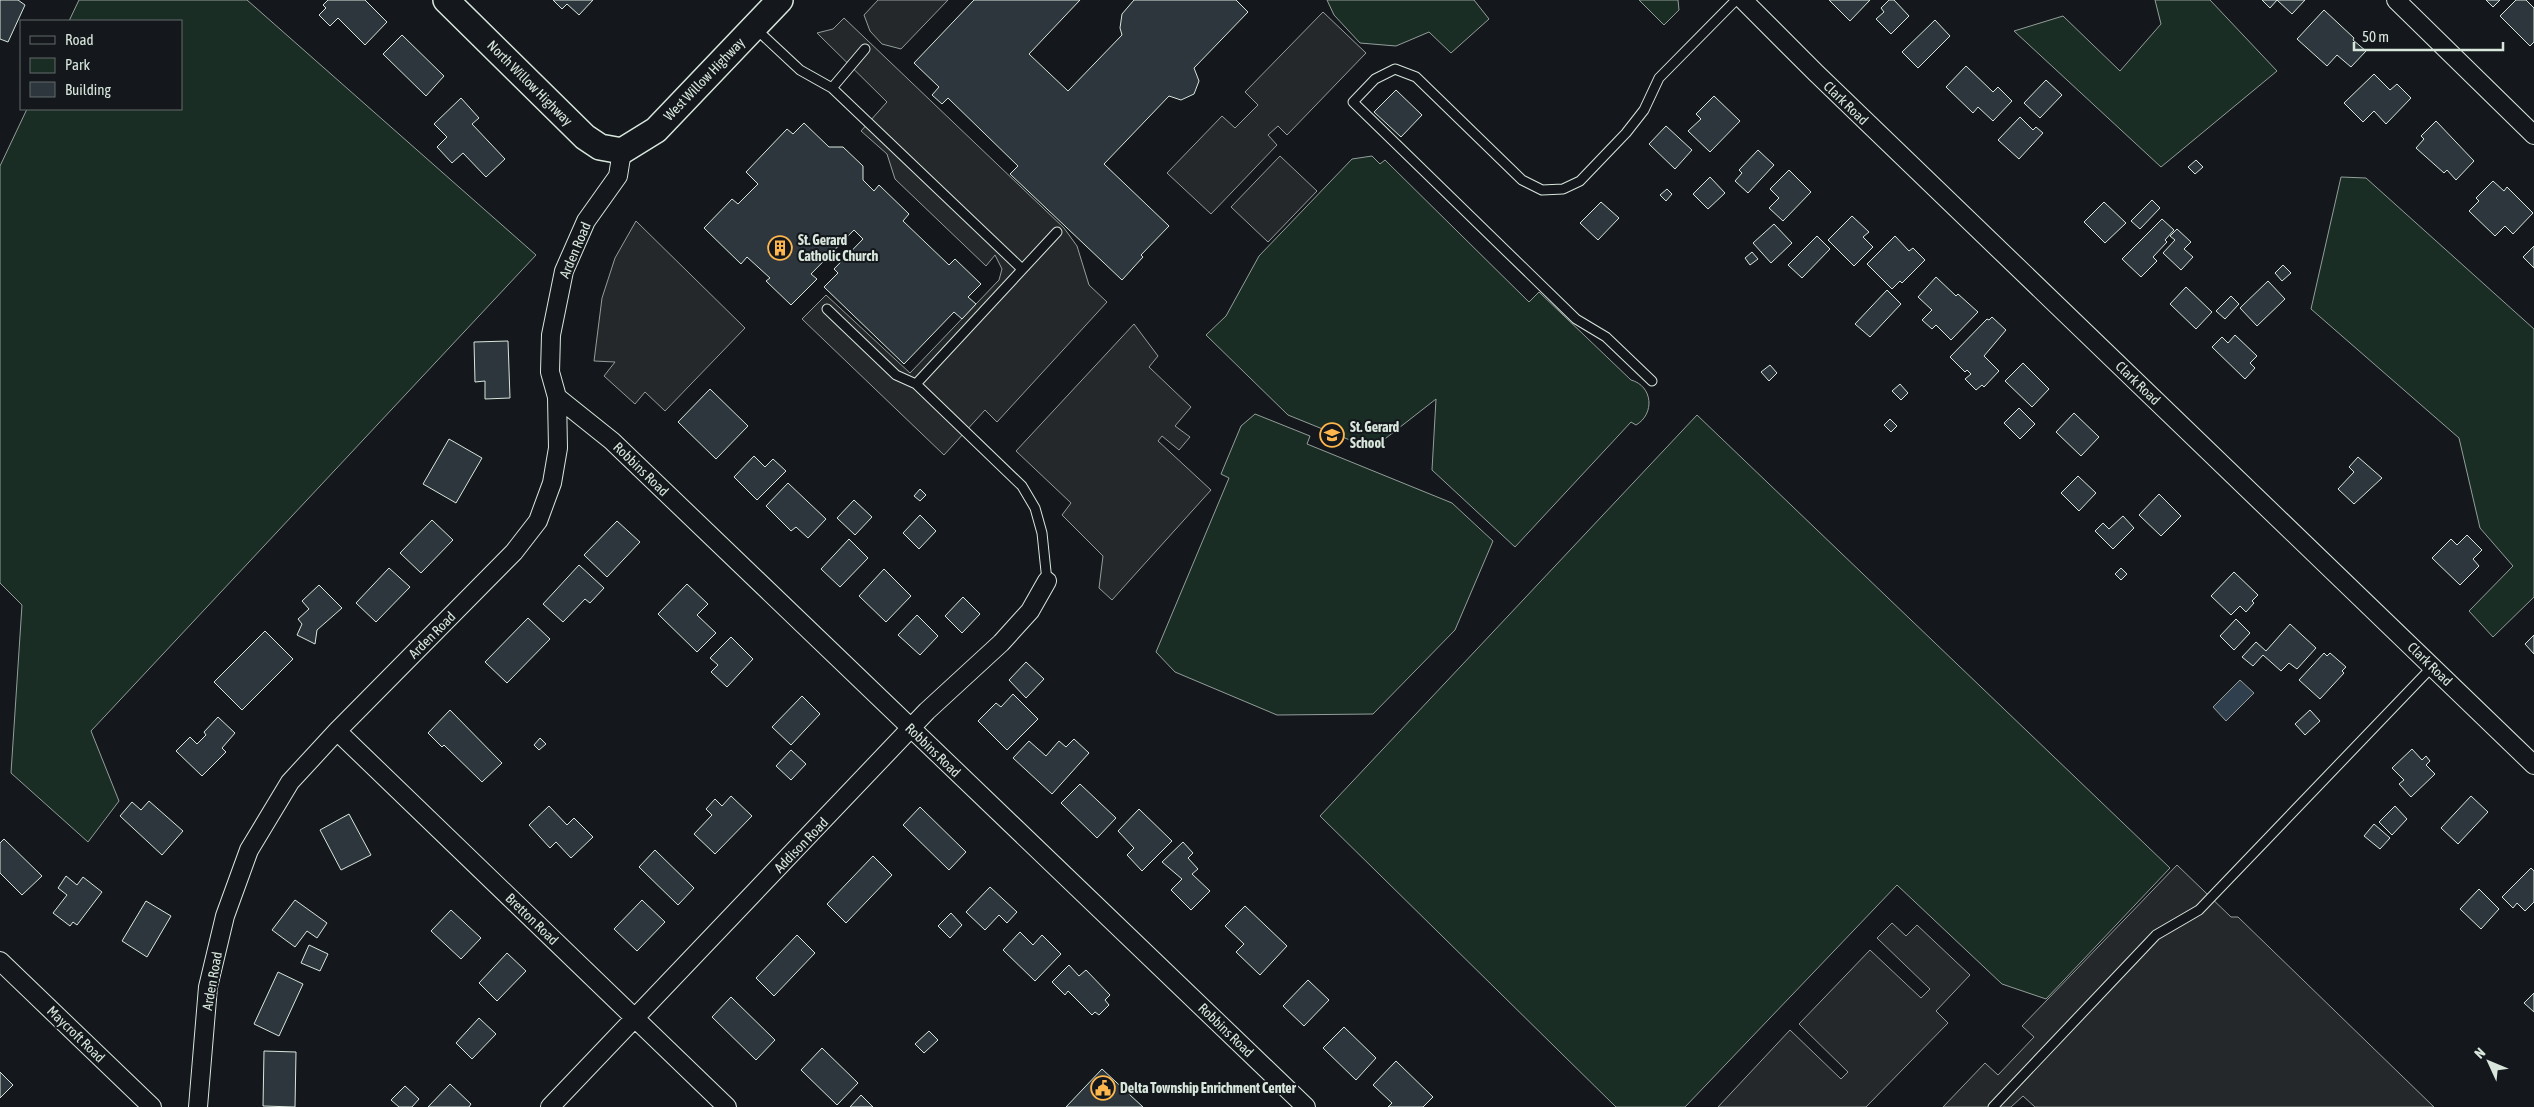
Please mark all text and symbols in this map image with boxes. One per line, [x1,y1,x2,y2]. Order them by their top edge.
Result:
legend [20,20,182,110]
scale bar [2354,20,2503,52]
text: 50 m [2362,28,2389,45]
text: Road [65,31,94,48]
street label: West Willow Highway [660,34,748,124]
street label: North Willow Highway [484,37,576,129]
text: Park [65,56,90,73]
street label: Clark Road [1820,78,1872,128]
text: Building [65,81,111,98]
street label: Arden Road [556,220,594,280]
place label: St. Gerard Catholic Church [798,232,878,264]
building icon: St. Gerard Catholic Church [767,235,793,261]
street label: Clark Road [2112,358,2164,408]
place label: St. Gerard School [1350,419,1400,451]
school or university icon: St. Gerard School [1319,422,1345,448]
street label: Robbins Road [610,439,672,499]
street label: Arden Road [405,608,459,662]
street label: Clark Road [2404,639,2456,689]
street label: Robbins Road [902,720,964,780]
street label: Addison Road [771,814,831,876]
street label: Bretton Road [502,890,562,948]
street label: Arden Road [199,950,225,1012]
street label: Robbins Road [1195,1000,1257,1060]
street label: Maycroft Road [44,1003,108,1065]
north arrow [2464,1037,2514,1087]
text: N [2471,1044,2488,1061]
public building icon: Delta Township Enrichment Center [1090,1075,1116,1101]
place label: Delta Township Enrichment Center [1120,1080,1297,1096]

